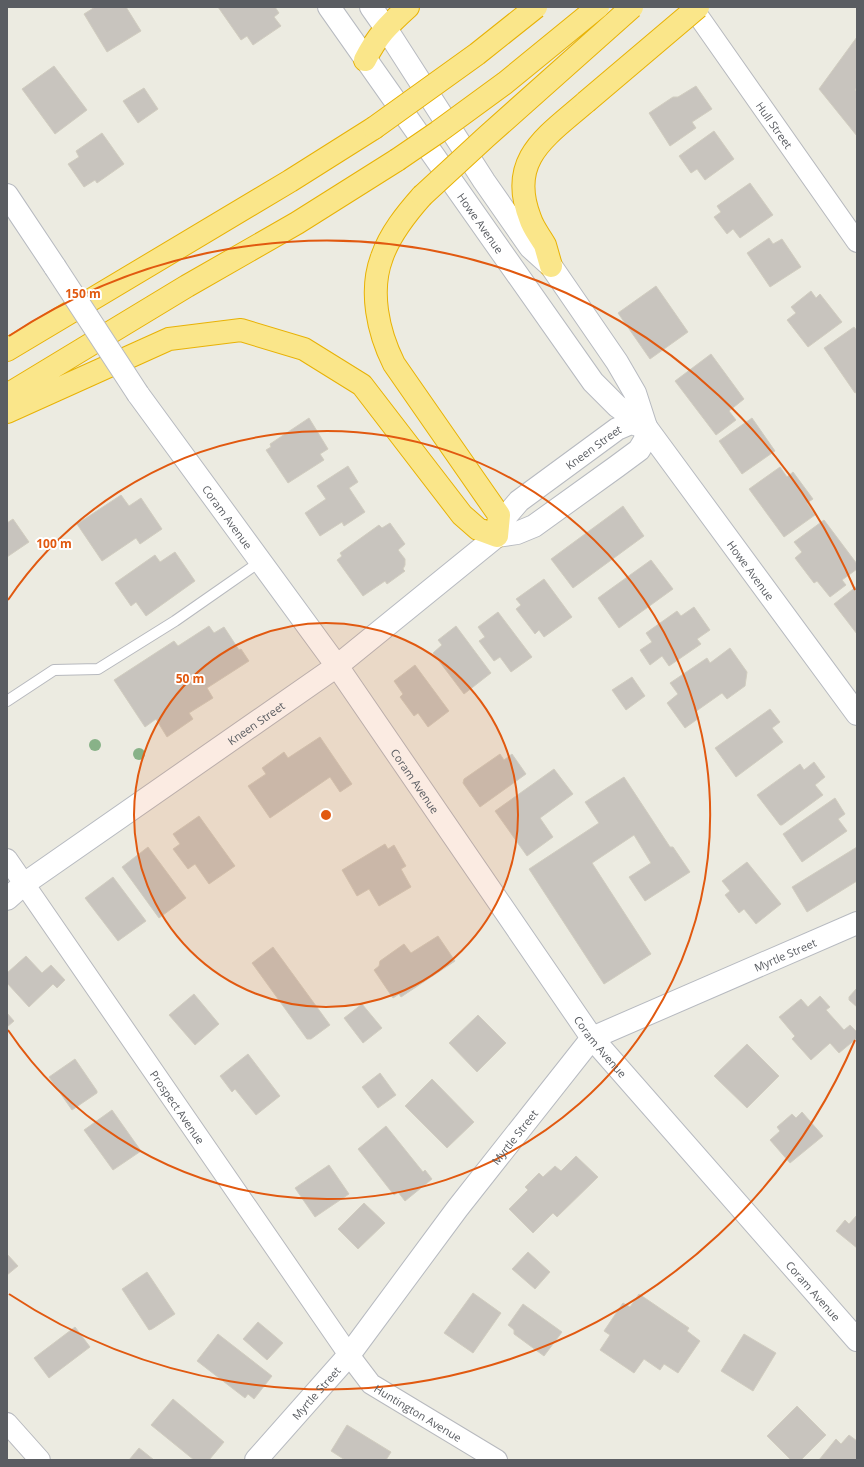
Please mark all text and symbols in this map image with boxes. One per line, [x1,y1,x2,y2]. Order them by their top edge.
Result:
street label: Hull Street [753,98,796,151]
street label: Howe Avenue [454,190,507,256]
text: 150 m [65,285,101,302]
street label: Kneen Street [562,421,623,472]
street label: Coram Avenue [199,482,256,552]
text: 100 m [36,535,72,552]
street label: Howe Avenue [724,537,778,603]
text: 50 m [176,670,204,687]
street label: Kneen Street [224,698,287,748]
street label: Coram Avenue [388,745,443,816]
centre of rings [319,808,333,822]
street label: Myrtle Street [751,934,818,974]
street label: Coram Avenue [571,1012,630,1080]
street label: Prospect Avenue [147,1067,209,1147]
street label: Myrtle Street [488,1106,541,1167]
street label: Coram Avenue [783,1257,844,1324]
street label: Myrtle Street [288,1363,343,1422]
street label: Huntington Avenue [372,1380,465,1445]

